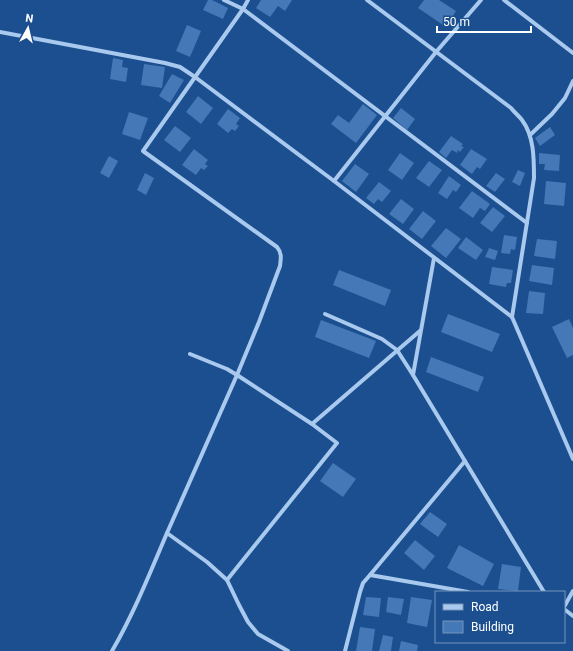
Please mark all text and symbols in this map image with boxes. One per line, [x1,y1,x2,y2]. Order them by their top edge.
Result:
north arrow [8,8,48,48]
scale bar [437,8,531,34]
text: N [25,12,34,26]
text: 50 m [443,15,470,29]
legend [435,591,565,643]
text: Road [471,600,499,614]
text: Building [471,620,514,634]

